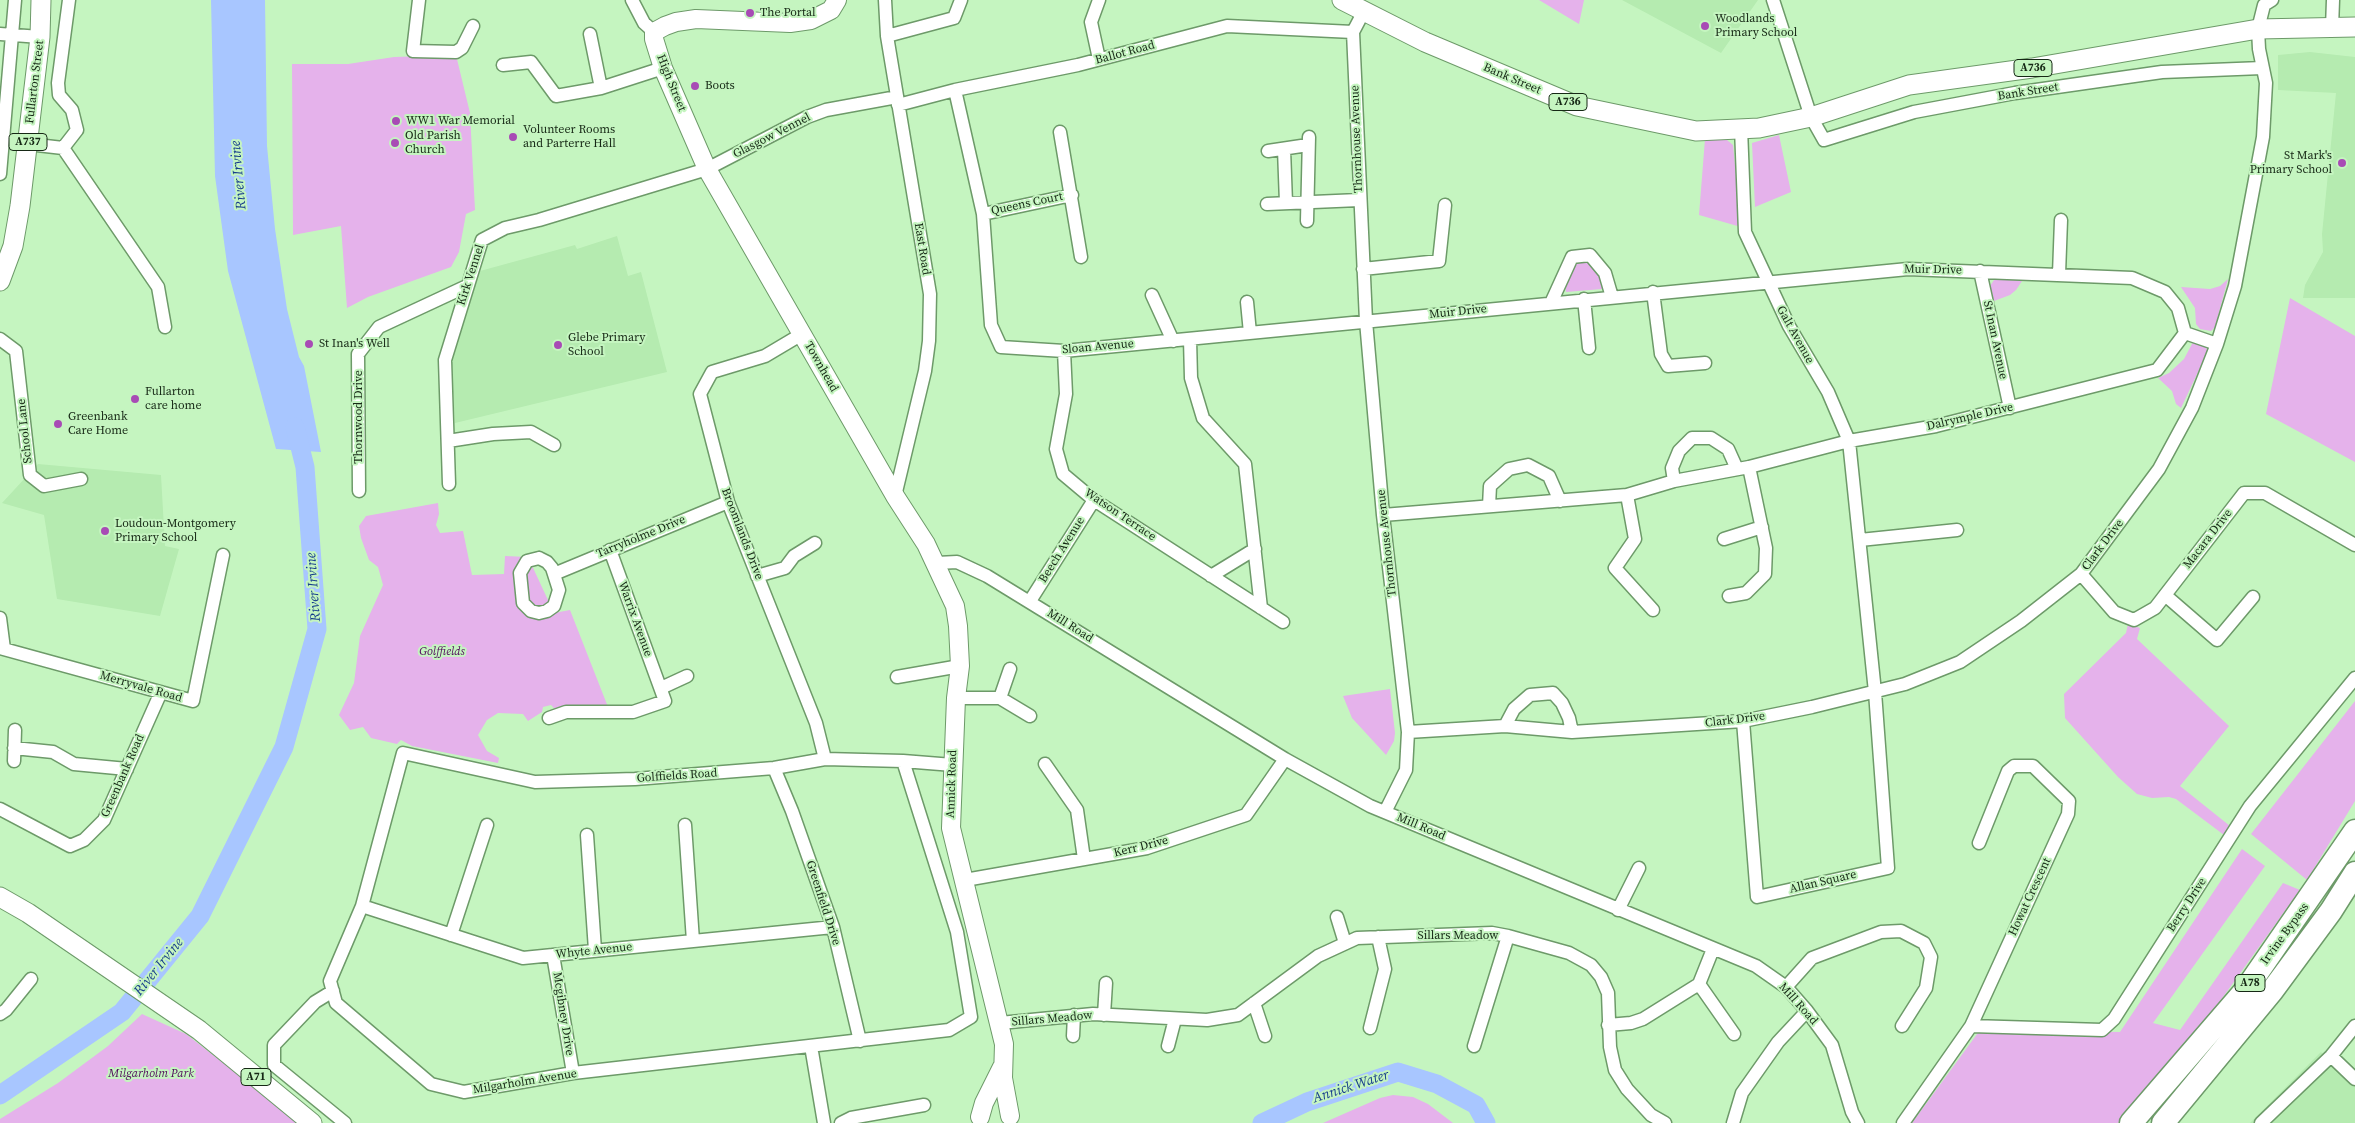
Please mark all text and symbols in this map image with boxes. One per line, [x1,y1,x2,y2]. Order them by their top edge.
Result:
place label: The Portal [760,6,816,20]
marker: The Portal [744,7,756,19]
place label: Woodlands Primary School [1715,12,1797,40]
marker: Woodlands Primary School [1699,20,1711,32]
street label: Ballot Road [1094,38,1156,68]
street label: Fullarton Street [23,40,47,124]
street label: High Street [653,52,689,114]
road number: A736 [2014,59,2052,76]
street label: Bank Street [1481,60,1543,98]
place label: Boots [705,79,735,93]
marker: Boots [689,80,701,92]
street label: Bank Street [1997,80,2059,104]
street label: Thornhouse Avenue [1348,85,1366,193]
road number: A736 [1549,94,1587,110]
street label: Glasgow Vennel [731,110,813,162]
place label: WW1 War Memorial [406,114,515,128]
marker: WW1 War Memorial [390,115,402,127]
place label: Volunteer Rooms and Parterre Hall [523,123,616,151]
place label: Old Parish Church [405,129,461,157]
marker: Volunteer Rooms and Parterre Hall [507,131,519,143]
road number: A737 [9,134,47,150]
marker: Old Parish Church [389,137,401,149]
water label: River Irvine [228,140,250,210]
place label: St Mark's Primary School [2250,149,2332,177]
marker: St Mark's Primary School [2336,157,2348,169]
street label: Queens Court [990,189,1064,219]
street label: East Road [911,222,933,276]
street label: Kirk Vennel [454,243,488,307]
street label: Muir Drive [1904,262,1962,278]
street label: St Inan Avenue [1980,299,2010,381]
street label: Muir Drive [1428,302,1488,322]
street label: Galt Avenue [1773,304,1817,366]
place label: Glebe Primary School [568,331,645,359]
place label: St Inan's Well [319,337,390,351]
street label: Sloan Avenue [1062,337,1134,357]
marker: St Inan's Well [303,338,315,350]
marker: Glebe Primary School [552,339,564,351]
street label: Townhead [801,339,841,395]
street label: Thornwood Drive [352,370,366,464]
place label: Fullarton care home [145,385,202,413]
marker: Fullarton care home [129,393,141,405]
street label: School Lane [14,398,36,464]
street label: Dalrymple Drive [1925,400,2015,434]
place label: Greenbank Care Home [68,410,128,438]
marker: Greenbank Care Home [52,418,64,430]
street label: Broomlands Drive [718,486,766,582]
street label: Watson Terrace [1081,486,1159,544]
street label: Thornhouse Avenue [1374,489,1400,597]
street label: Macara Drive [2180,506,2236,572]
street label: Tarryholme Drive [594,513,688,561]
street label: Beech Avenue [1036,514,1088,586]
place label: Loudoun-Montgomery Primary School [115,517,236,545]
street label: Clark Drive [2079,517,2127,573]
marker: Loudoun-Montgomery Primary School [99,525,111,537]
water label: River Irvine [303,552,325,622]
street label: Warrix Avenue [615,579,655,659]
street label: Mill Road [1044,606,1096,646]
park label: Golffields [419,645,465,659]
street label: Merryvale Road [98,668,184,706]
street label: Clark Drive [1704,709,1766,731]
street label: Greenbank Road [98,732,148,820]
street label: Annick Road [944,750,960,818]
street label: Golffields Road [636,766,718,786]
street label: Mill Road [1394,810,1448,844]
street label: Kerr Drive [1112,833,1170,861]
street label: Howat Crescent [2006,856,2054,938]
street label: Greenfield Drive [803,859,843,947]
street label: Allan Square [1788,867,1858,897]
street label: Berry Drive [2164,875,2210,935]
street label: Irvine Bypass [2258,900,2312,968]
street label: Sillars Meadow [1417,929,1499,943]
water label: River Irvine [131,935,187,999]
street label: Whyte Avenue [555,940,633,962]
street label: Mcgibney Drive [549,971,577,1057]
road number: A78 [2235,974,2265,991]
street label: Mill Road [1775,980,1821,1028]
street label: Sillars Meadow [1011,1008,1093,1030]
park label: Milgarholm Park [108,1067,194,1081]
street label: Milgarholm Avenue [472,1067,578,1097]
water label: Annick Water [1311,1067,1391,1107]
road number: A71 [241,1068,271,1086]

